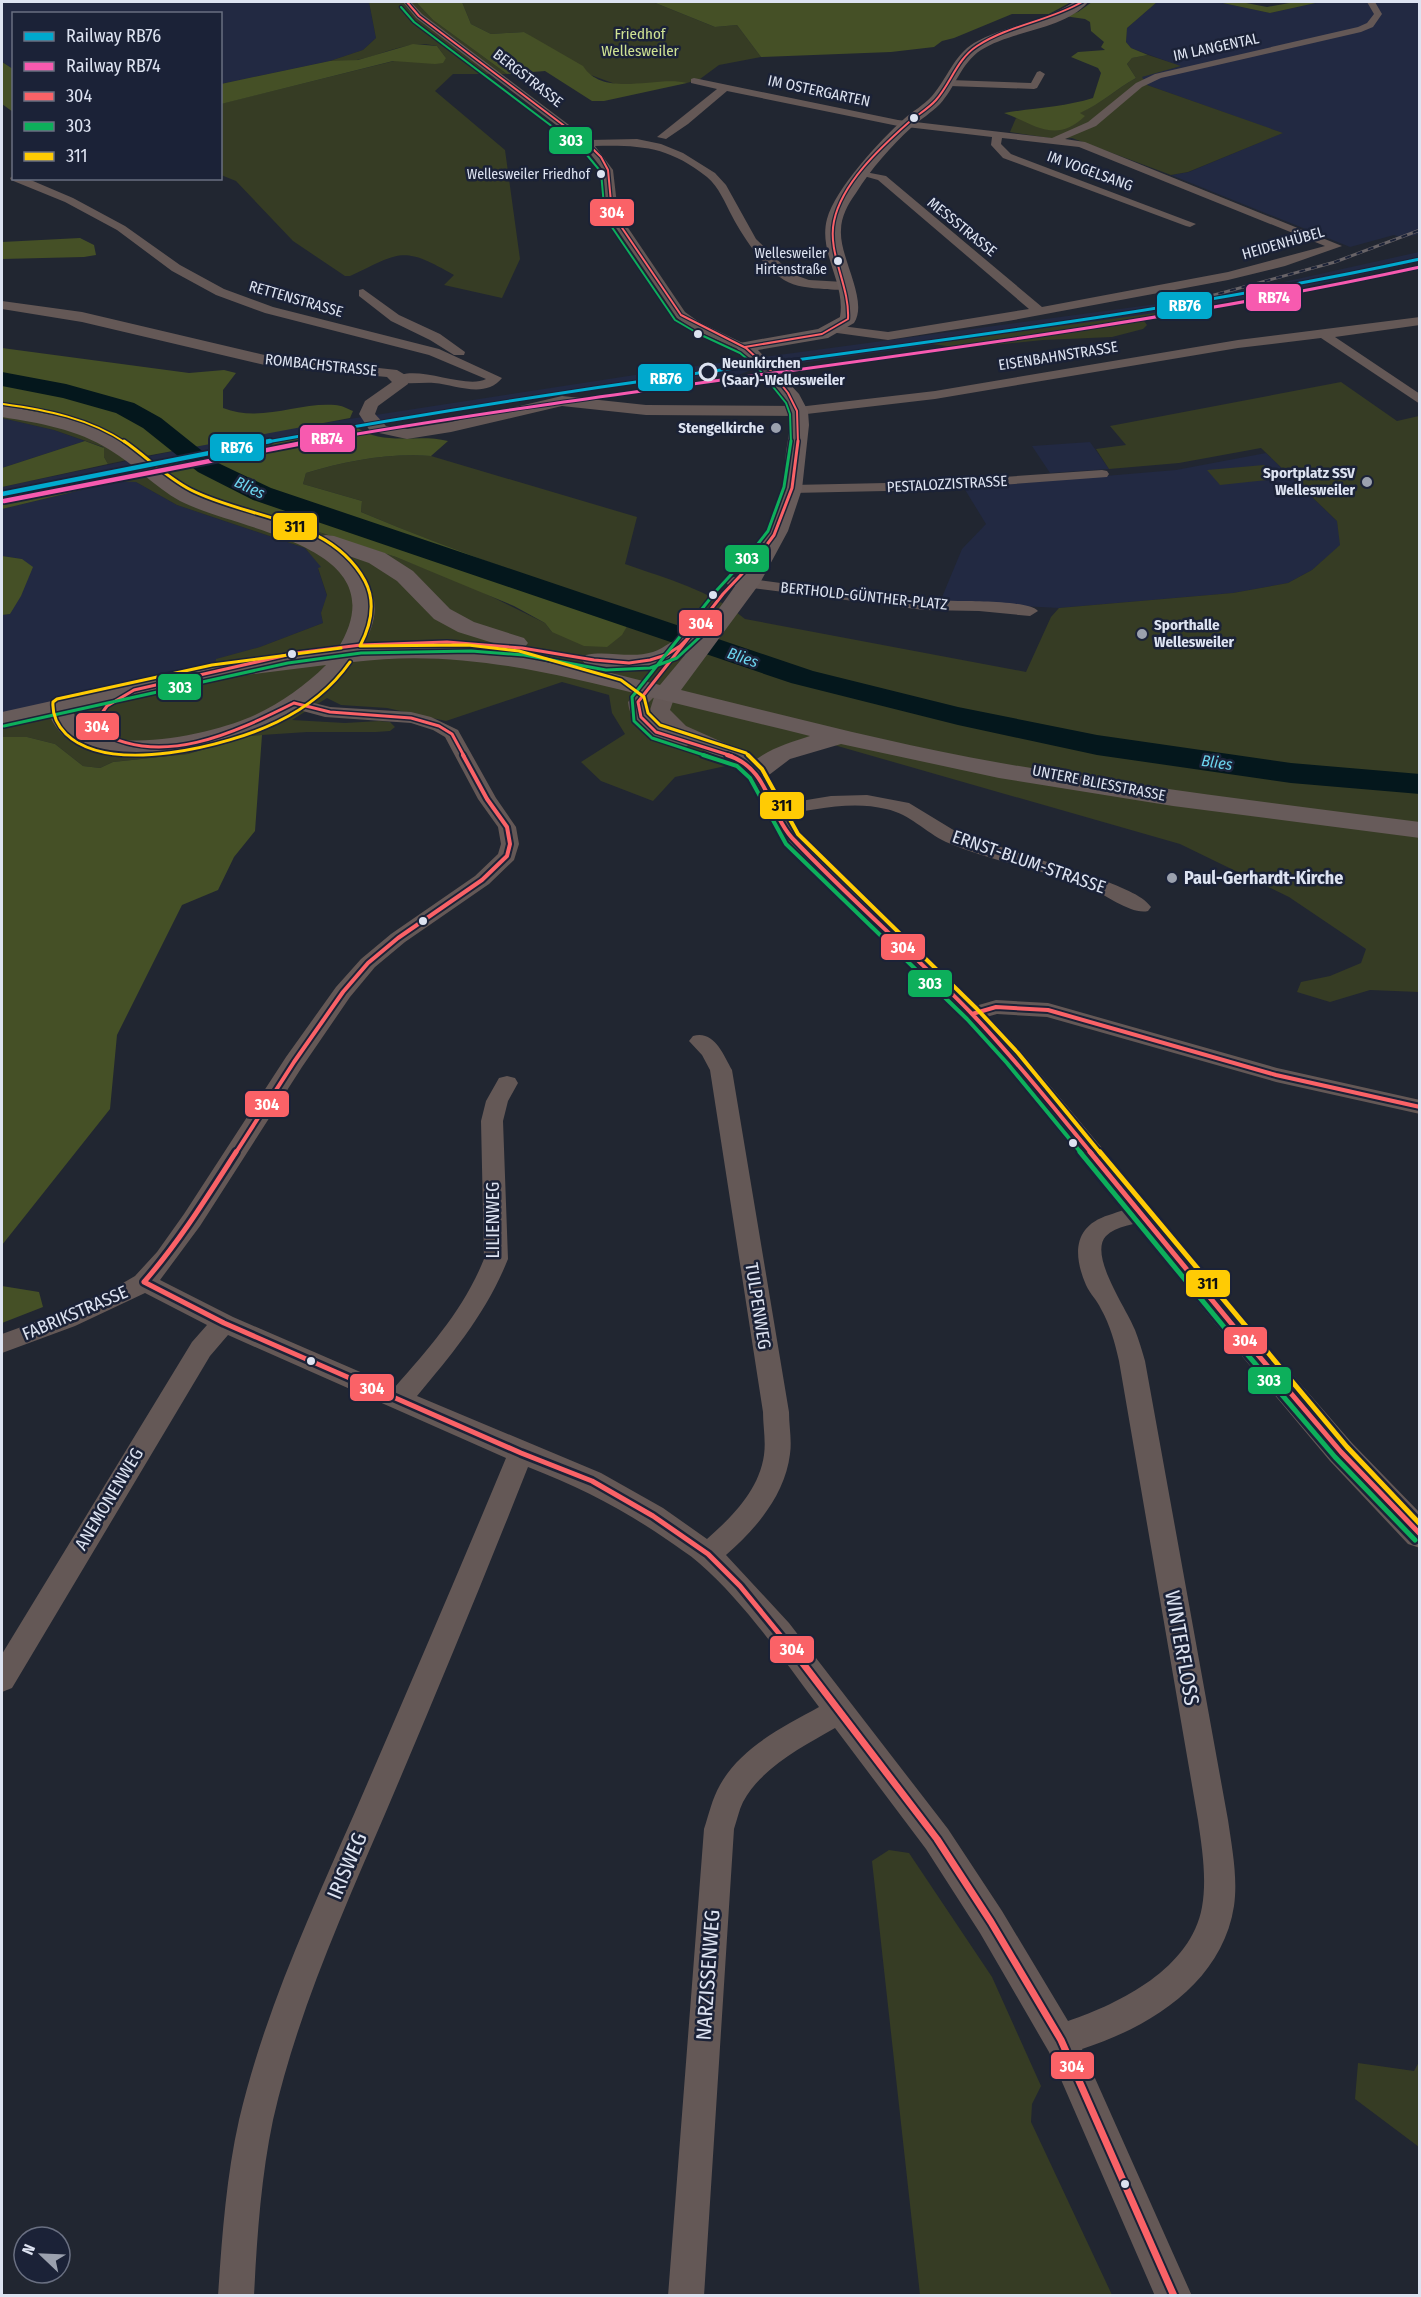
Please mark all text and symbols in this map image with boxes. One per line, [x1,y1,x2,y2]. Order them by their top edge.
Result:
legend [12,12,222,180]
text: Railway RB76 [66,25,161,47]
park label: Friedhof Wellesweiler [601,25,680,60]
street label: IM LANGENTAL [1171,29,1261,65]
street label: BERGSTRASSE [489,45,567,111]
text: Railway RB74 [66,55,161,77]
street label: IM OSTERGARTEN [766,71,872,111]
text: 304 [66,85,92,107]
unlabelled marker [908,112,920,124]
text: 303 [66,115,91,137]
line badge: 303 [548,126,593,155]
text: 303 [558,131,583,150]
text: 311 [66,145,87,167]
street label: IM VOGELSANG [1045,147,1135,195]
place label: Wellesweiler Friedhof [467,166,592,183]
marker: Wellesweiler Friedhof [595,168,607,180]
street label: MESSSTRASSE [924,194,1000,260]
line badge: 304 [589,198,635,227]
text: 304 [599,203,624,222]
street label: HEIDENHÜBEL [1240,223,1327,263]
place label: Wellesweiler Hirtenstraße [755,245,827,278]
marker: Wellesweiler Hirtenstraße [832,255,844,267]
street label: RETTENSTRASSE [247,277,345,321]
line badge: RB74 [1245,283,1302,312]
text: RB74 [1258,288,1290,307]
line badge: RB76 [1156,291,1213,320]
text: RB76 [1169,296,1201,315]
unlabelled marker [692,328,704,340]
street label: EISENBAHNSTRASSE [997,338,1119,374]
street label: ROMBACHSTRASSE [264,350,378,380]
place label: Neunkirchen (Saar)-Wellesweiler [722,354,845,389]
line badge: RB76 [637,363,694,392]
marker: Neunkirchen (Saar)-Wellesweiler [699,363,717,381]
text: RB76 [650,369,682,388]
place label: Stengelkirche [678,419,764,437]
marker: Stengelkirche [769,421,783,435]
line badge: RB74 [299,424,356,453]
text: RB74 [311,429,343,448]
line badge: RB76 [209,433,265,462]
text: RB76 [221,438,253,457]
place label: Sportplatz SSV Wellesweiler [1263,464,1356,499]
water label: Blies [232,472,268,503]
street label: PESTALOZZISTRASSE [886,472,1008,496]
marker: Sportplatz SSV Wellesweiler [1360,475,1374,489]
line badge: 311 [272,512,318,541]
text: 311 [284,517,305,536]
line badge: 303 [724,544,770,573]
text: 303 [734,549,759,568]
street label: BERTHOLD-GÜNTHER-PLATZ [780,578,948,614]
unlabelled marker [707,589,719,601]
line badge: 304 [678,609,723,637]
text: 304 [688,614,713,633]
place label: Sporthalle Wellesweiler [1154,616,1235,651]
marker: Sporthalle Wellesweiler [1135,627,1149,641]
water label: Blies [725,643,761,672]
unlabelled marker [286,648,298,660]
line badge: 303 [157,673,202,701]
text: 303 [167,678,192,697]
line badge: 304 [75,712,120,741]
text: 304 [84,717,109,736]
water label: Blies [1200,751,1234,774]
street label: UNTERE BLIESSTRASSE [1031,761,1167,805]
line badge: 311 [759,791,805,820]
text: 311 [771,796,792,815]
street label: ERNST-BLUM-STRASSE [949,825,1109,899]
place label: Paul-Gerhardt-Kirche [1184,867,1343,889]
marker: Paul-Gerhardt-Kirche [1165,871,1179,885]
unlabelled marker [417,915,429,927]
line badge: 304 [880,933,926,961]
text: 304 [890,938,915,957]
line badge: 303 [907,969,953,998]
text: 303 [917,974,942,993]
line badge: 304 [244,1090,290,1118]
text: 304 [254,1095,279,1114]
unlabelled marker [1067,1137,1079,1149]
street label: LILIENWEG [482,1182,504,1258]
street label: TULPENWEG [740,1261,776,1351]
line badge: 311 [1185,1269,1231,1298]
text: 311 [1197,1274,1218,1293]
street label: FABRIKSTRASSE [19,1281,131,1345]
line badge: 304 [1223,1326,1268,1355]
text: 304 [1232,1331,1257,1350]
unlabelled marker [305,1355,317,1367]
line badge: 303 [1247,1366,1292,1395]
text: 303 [1256,1371,1281,1390]
line badge: 304 [349,1373,395,1402]
text: 304 [359,1379,384,1398]
street label: ANEMONENWEG [70,1444,148,1554]
street label: WINTERFLOSS [1159,1588,1205,1708]
line badge: 304 [769,1635,815,1664]
text: 304 [779,1640,804,1659]
street label: IRISWEG [321,1829,373,1903]
street label: NARZISSENWEG [690,1909,726,2041]
line badge: 304 [1050,2051,1095,2080]
text: 304 [1059,2057,1084,2076]
unlabelled marker [1119,2178,1131,2190]
north arrow [12,2225,72,2285]
text: N [18,2241,39,2257]

